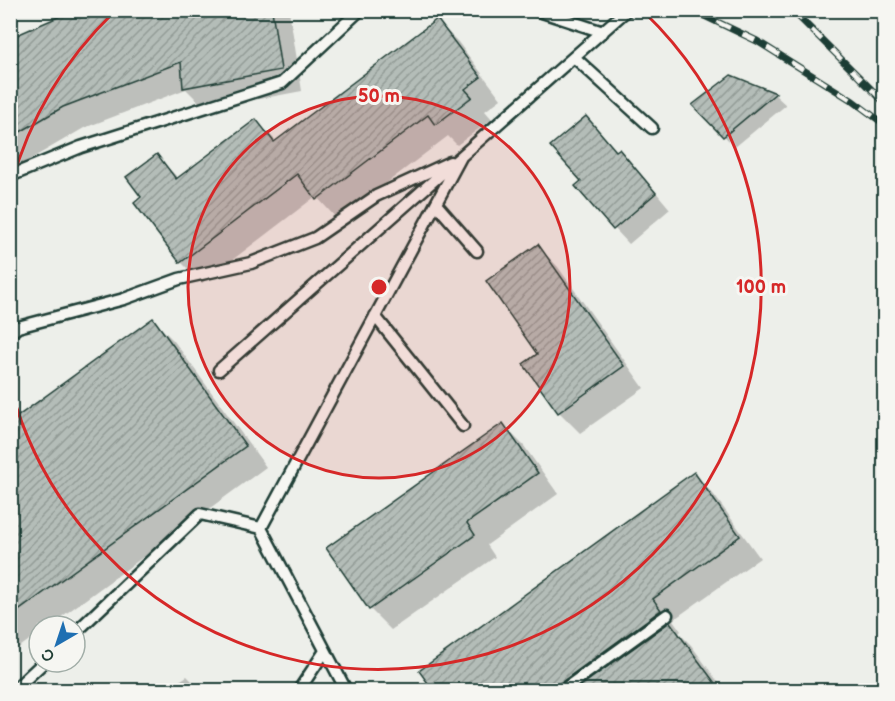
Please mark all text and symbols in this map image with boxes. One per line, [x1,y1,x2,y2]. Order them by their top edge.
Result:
text: 50 m [358,86,400,107]
centre of rings [369,277,389,297]
text: 100 m [736,277,786,298]
north arrow [27,614,87,674]
text: С [38,644,59,665]

